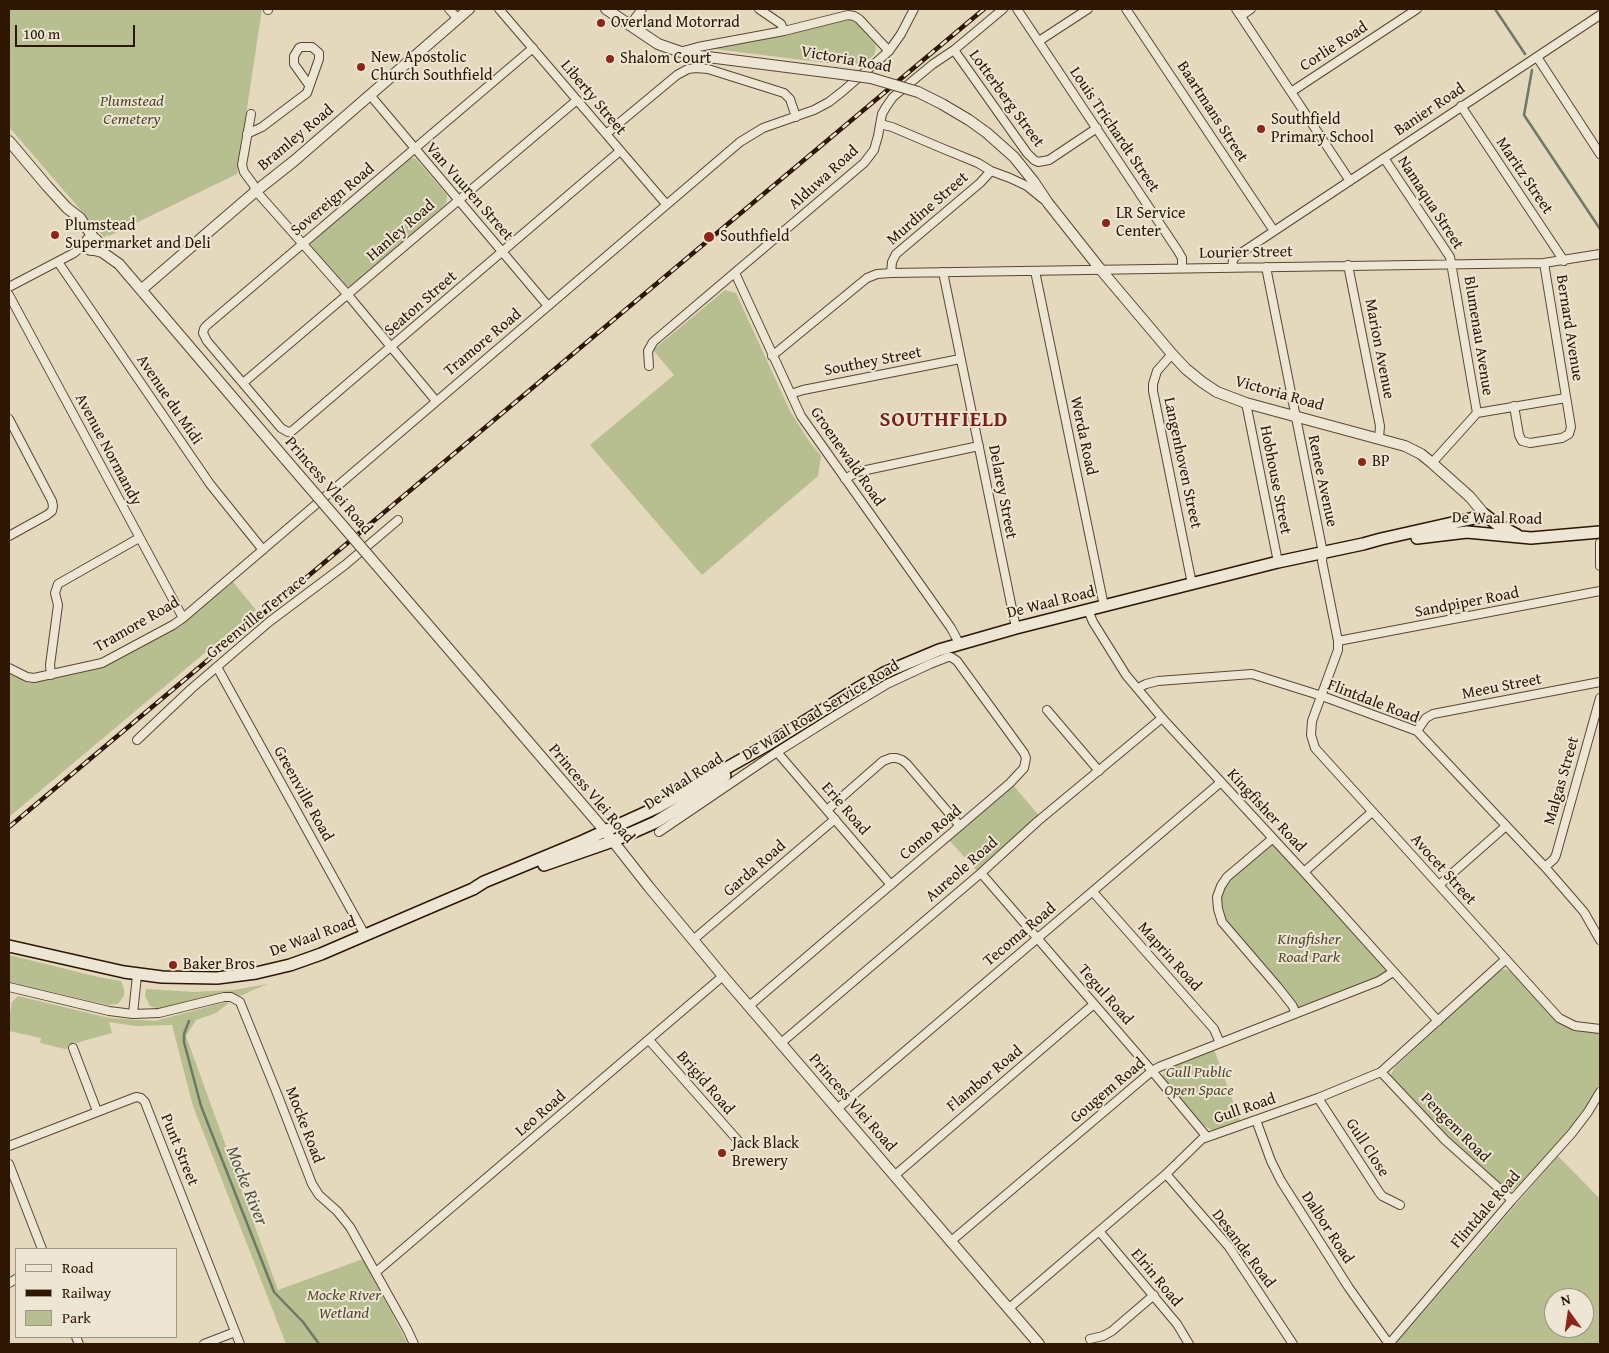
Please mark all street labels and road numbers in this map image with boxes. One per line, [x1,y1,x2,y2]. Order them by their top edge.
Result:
street label: Corlie Road [1297,18,1371,76]
street label: Victoria Road [799,43,893,77]
street label: Lotterberg Street [964,47,1048,151]
street label: Liberty Street [556,56,630,140]
street label: Baartmans Street [1172,58,1252,166]
street label: Louis Trichardt Street [1065,64,1163,196]
street label: Banier Road [1391,79,1469,141]
street label: Bramley Road [254,101,338,175]
street label: Maritz Street [1491,134,1557,218]
street label: Van Vuuren Street [421,139,517,245]
street label: Alduwa Road [785,142,863,214]
street label: Namaqua Street [1393,153,1467,253]
street label: Sovereign Road [287,160,379,240]
street label: Murdine Street [883,168,973,250]
street label: Hanley Road [363,196,439,266]
street label: Lourier Street [1199,243,1293,263]
street label: Seaton Street [381,267,461,341]
street label: Bernard Avenue [1551,273,1587,383]
street label: Blumenau Avenue [1459,275,1497,397]
street label: Marion Avenue [1360,297,1398,401]
street label: Tramore Road [440,305,526,381]
street label: Southey Street [823,343,923,381]
street label: Avenue du Midi [132,352,206,448]
street label: Victoria Road [1232,372,1326,416]
street label: Avenue Normandy [70,391,146,509]
street label: Werda Road [1065,395,1101,477]
street label: Langenhoven Street [1159,396,1205,530]
street label: Groenewald Road [806,404,888,510]
street label: Hobhouse Street [1255,424,1295,536]
street label: Princess Vlei Road [280,433,376,539]
street label: Renee Avenue [1303,433,1341,529]
street label: Delarey Street [984,443,1020,541]
street label: De Waal Road [1452,509,1542,529]
street label: Greenville Terrace [203,571,311,663]
street label: De Waal Road [1005,583,1097,623]
street label: Sandpiper Road [1413,583,1521,623]
street label: Tramore Road [91,593,183,657]
street label: De Waal Road Service Road [739,656,903,766]
street label: Meeu Street [1461,670,1543,704]
street label: Flintdale Road [1325,676,1421,728]
street label: Malgas Street [1540,735,1584,827]
street label: Princess Vlei Road [544,741,638,847]
street label: Greenville Road [269,743,337,845]
street label: De Waal Road [641,749,727,815]
street label: Kingfisher Road [1223,765,1309,857]
street label: Erie Road [817,779,873,839]
street label: Como Road [896,802,966,864]
street label: Avocet Street [1406,831,1480,909]
street label: Aureole Road [922,833,1002,907]
street label: Garda Road [720,837,790,901]
street label: Tecoma Road [980,899,1060,971]
street label: De Waal Road [267,913,359,961]
street label: Maprin Road [1133,918,1205,996]
street label: Tegul Road [1073,961,1137,1029]
street label: Flambor Road [943,1042,1027,1116]
street label: Brigid Road [672,1047,738,1119]
street label: Princess Vlei Road [804,1050,900,1156]
street label: Gougem Road [1067,1054,1149,1128]
street label: Mocke Road [281,1084,327,1166]
street label: Leo Road [512,1087,570,1141]
street label: Gull Road [1212,1089,1278,1129]
street label: Pengem Road [1416,1089,1494,1167]
street label: Punt Street [156,1111,202,1189]
street label: Gull Close [1341,1115,1393,1181]
street label: Flintdale Road [1447,1167,1525,1253]
street label: Dalbor Road [1297,1188,1357,1268]
street label: Desande Road [1207,1206,1279,1292]
street label: Elrin Road [1126,1245,1186,1311]

